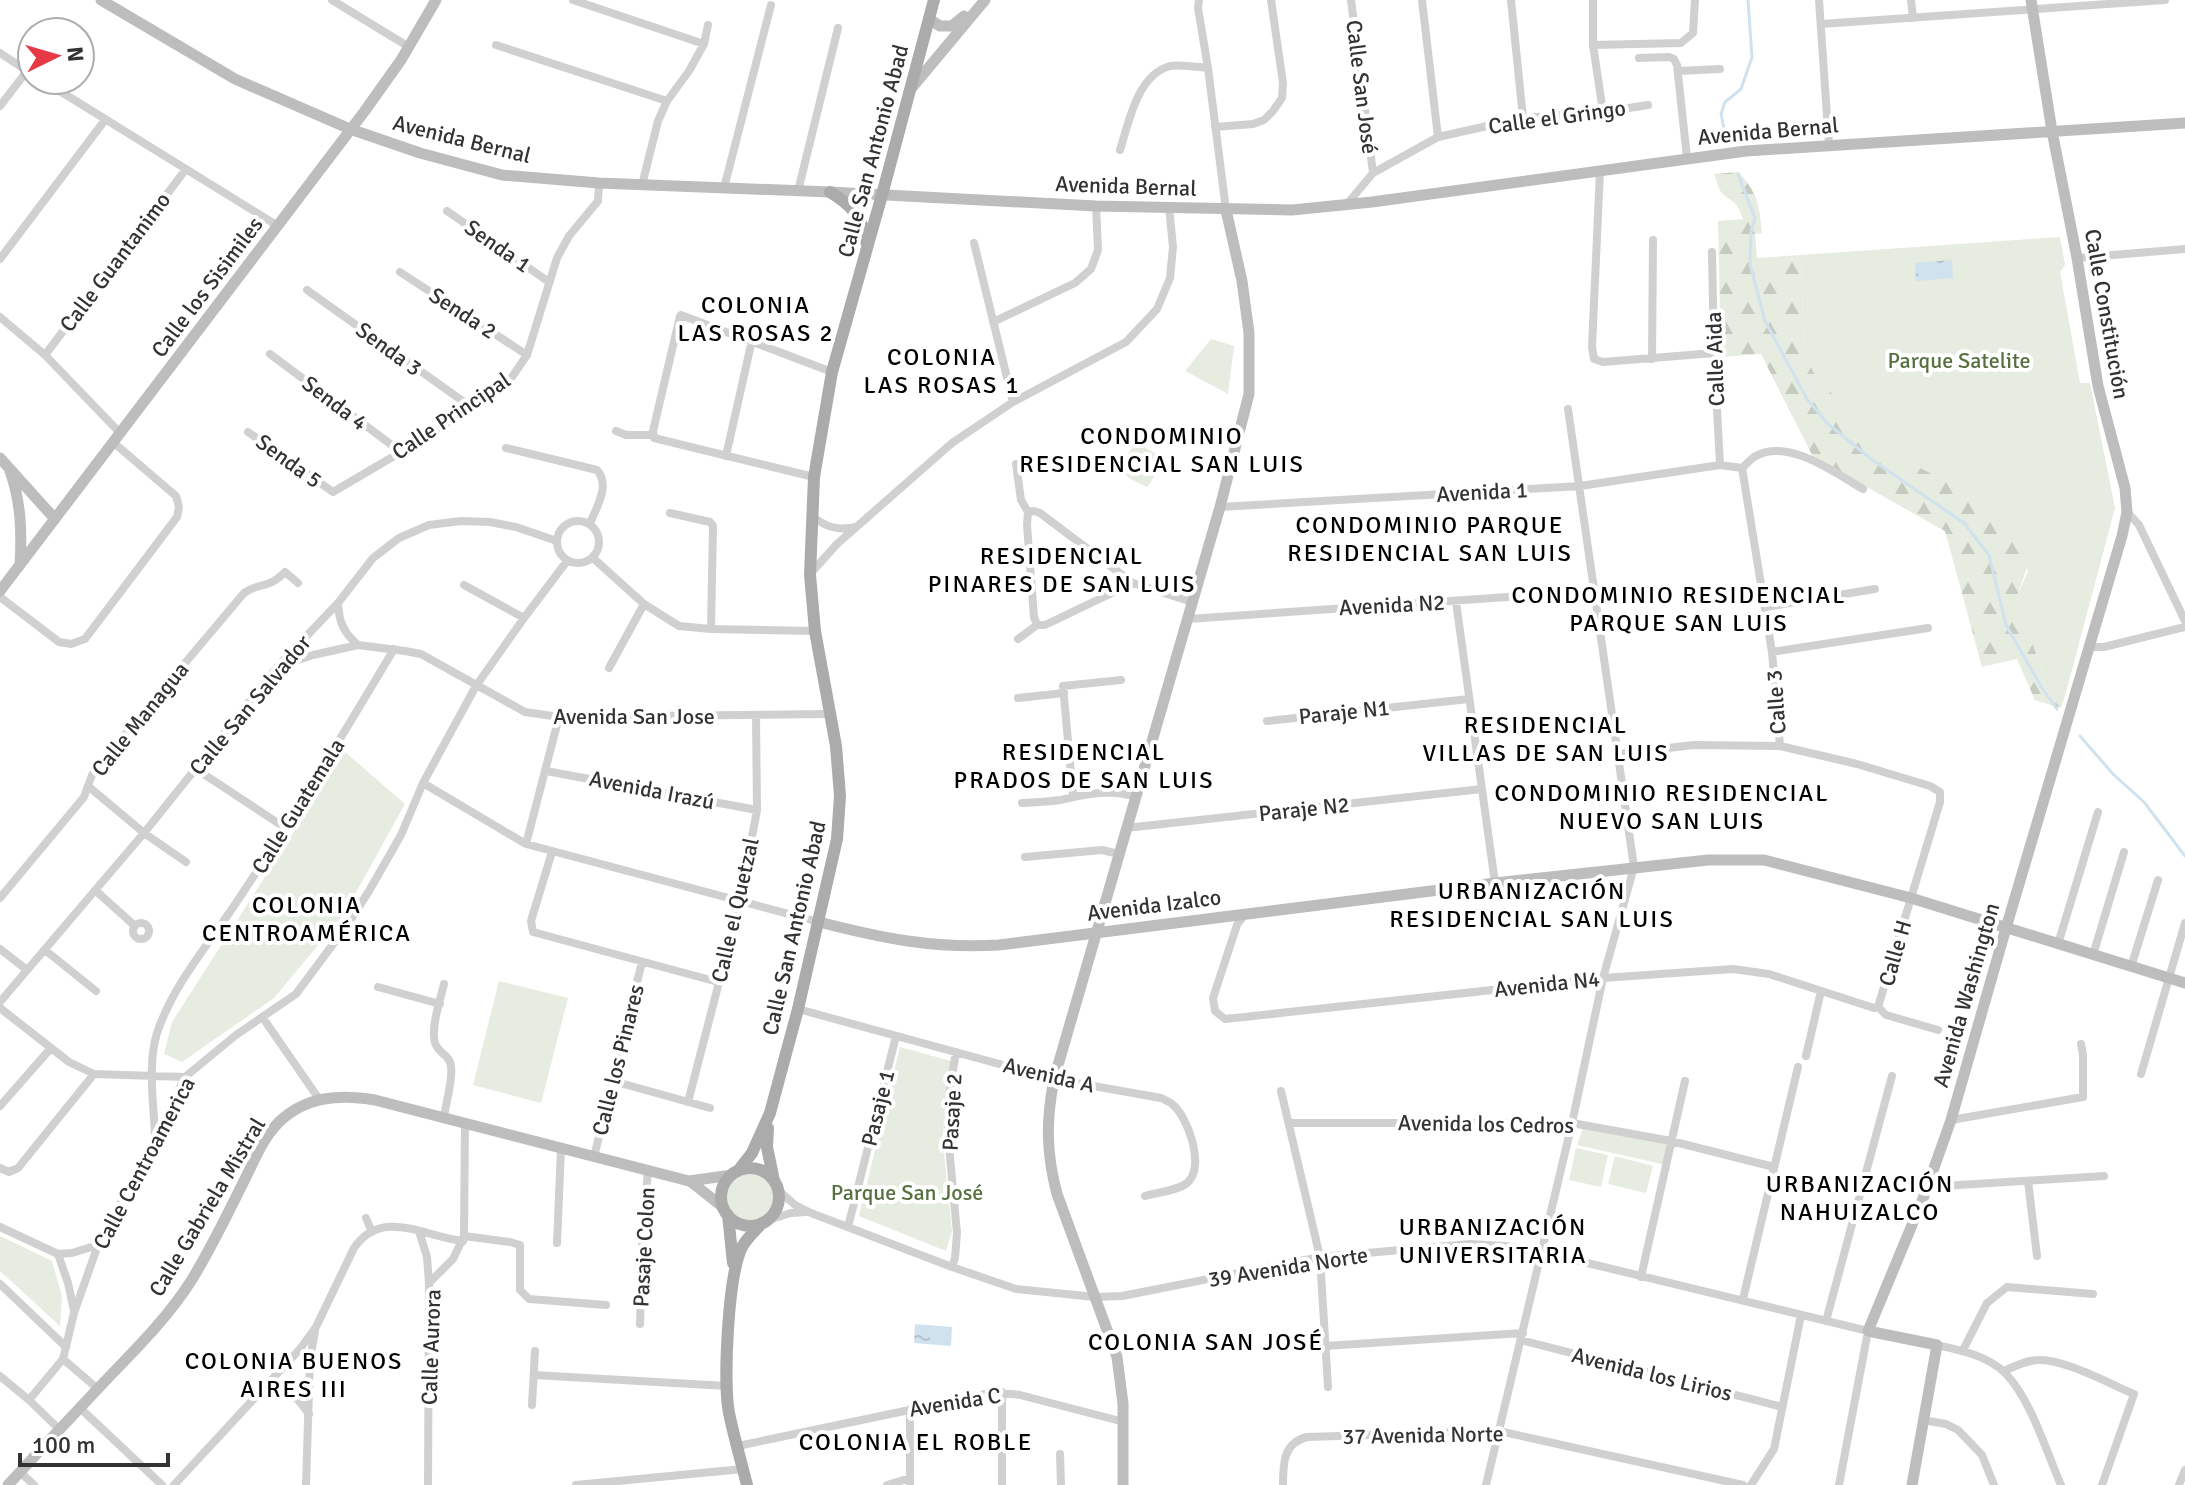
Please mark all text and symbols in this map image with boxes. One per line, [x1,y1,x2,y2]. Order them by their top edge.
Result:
north arrow [16,16,96,96]
street label: Calle San José [1340,18,1384,156]
street label: Calle San Antonio Abad [832,42,914,260]
text: N [61,45,90,63]
street label: Calle el Gringo [1487,94,1627,140]
street label: Avenida Bernal [390,109,534,169]
street label: Avenida Bernal [1696,111,1840,151]
street label: Avenida Bernal [1055,170,1197,202]
street label: Calle Guantanimo [54,187,176,337]
street label: Calle los Sisimiles [145,211,269,363]
street label: Senda 1 [460,213,536,279]
street label: Calle Constitución [2079,227,2135,401]
street label: Senda 2 [424,281,502,345]
district label: COLONIA LAS ROSAS 2 [678,290,835,348]
street label: Calle Aida [1700,311,1730,407]
street label: Senda 3 [351,316,427,382]
district label: COLONIA LAS ROSAS 1 [864,342,1021,400]
park label: Parque Satelite [1888,347,2030,374]
street label: Calle Principal [387,366,515,466]
street label: Senda 4 [297,370,373,436]
district label: CONDOMINIO RESIDENCIAL SAN LUIS [1019,421,1305,479]
street label: Senda 5 [251,428,327,494]
street label: Avenida 1 [1436,476,1528,508]
district label: CONDOMINIO PARQUE RESIDENCIAL SAN LUIS [1287,510,1573,568]
district label: RESIDENCIAL PINARES DE SAN LUIS [928,541,1196,599]
district label: CONDOMINIO RESIDENCIAL PARQUE SAN LUIS [1512,580,1846,638]
street label: Avenida N2 [1338,589,1446,621]
street label: Calle San Salvador [184,629,316,781]
street label: Calle Managua [86,656,194,782]
street label: Calle 3 [1760,669,1792,735]
street label: Paraje N1 [1297,694,1391,730]
street label: Avenida San Jose [553,703,715,730]
district label: RESIDENCIAL VILLAS DE SAN LUIS [1423,710,1670,768]
street label: Calle Guatemala [246,733,350,879]
district label: RESIDENCIAL PRADOS DE SAN LUIS [954,737,1214,795]
street label: Avenida Irazú [587,765,717,815]
district label: CONDOMINIO RESIDENCIAL NUEVO SAN LUIS [1495,778,1829,836]
street label: Paraje N2 [1257,791,1351,827]
street label: Calle San Antonio Abad [756,818,832,1038]
street label: Calle el Quetzal [705,835,765,985]
district label: URBANIZACIÓN RESIDENCIAL SAN LUIS [1389,876,1675,934]
street label: Avenida Izalco [1085,883,1223,927]
district label: COLONIA CENTROAMÉRICA [202,890,412,948]
street label: Avenida Washington [1927,900,2005,1090]
street label: Calle H [1873,917,1917,989]
street label: Avenida N4 [1493,965,1601,1003]
street label: Calle los Pinares [586,982,650,1138]
street label: Avenida A [1001,1051,1098,1099]
street label: Pasaje 1 [855,1067,901,1149]
street label: Calle Centroamerica [87,1072,201,1254]
street label: Pasaje 2 [936,1072,968,1152]
street label: Avenida los Cedros [1398,1109,1574,1139]
street label: Calle Gabriela Mistral [143,1113,271,1301]
district label: URBANIZACIÓN NAHUIZALCO [1766,1169,1954,1227]
park label: Parque San José [831,1179,983,1206]
street label: Pasaje Colon [627,1186,661,1308]
district label: URBANIZACIÓN UNIVERSITARIA [1399,1212,1587,1270]
street label: 39 Avenida Norte [1206,1241,1370,1293]
street label: Calle Aurora [415,1289,447,1405]
district label: COLONIA SAN JOSÉ [1088,1327,1324,1357]
street label: Avenida los Lirios [1569,1341,1735,1407]
district label: COLONIA BUENOS AIRES III [185,1346,403,1404]
street label: Avenida C [907,1381,1003,1423]
scale bar [20,1417,168,1467]
street label: 37 Avenida Norte [1342,1420,1504,1450]
district label: COLONIA EL ROBLE [799,1427,1033,1457]
text: 100 m [32,1430,95,1460]

